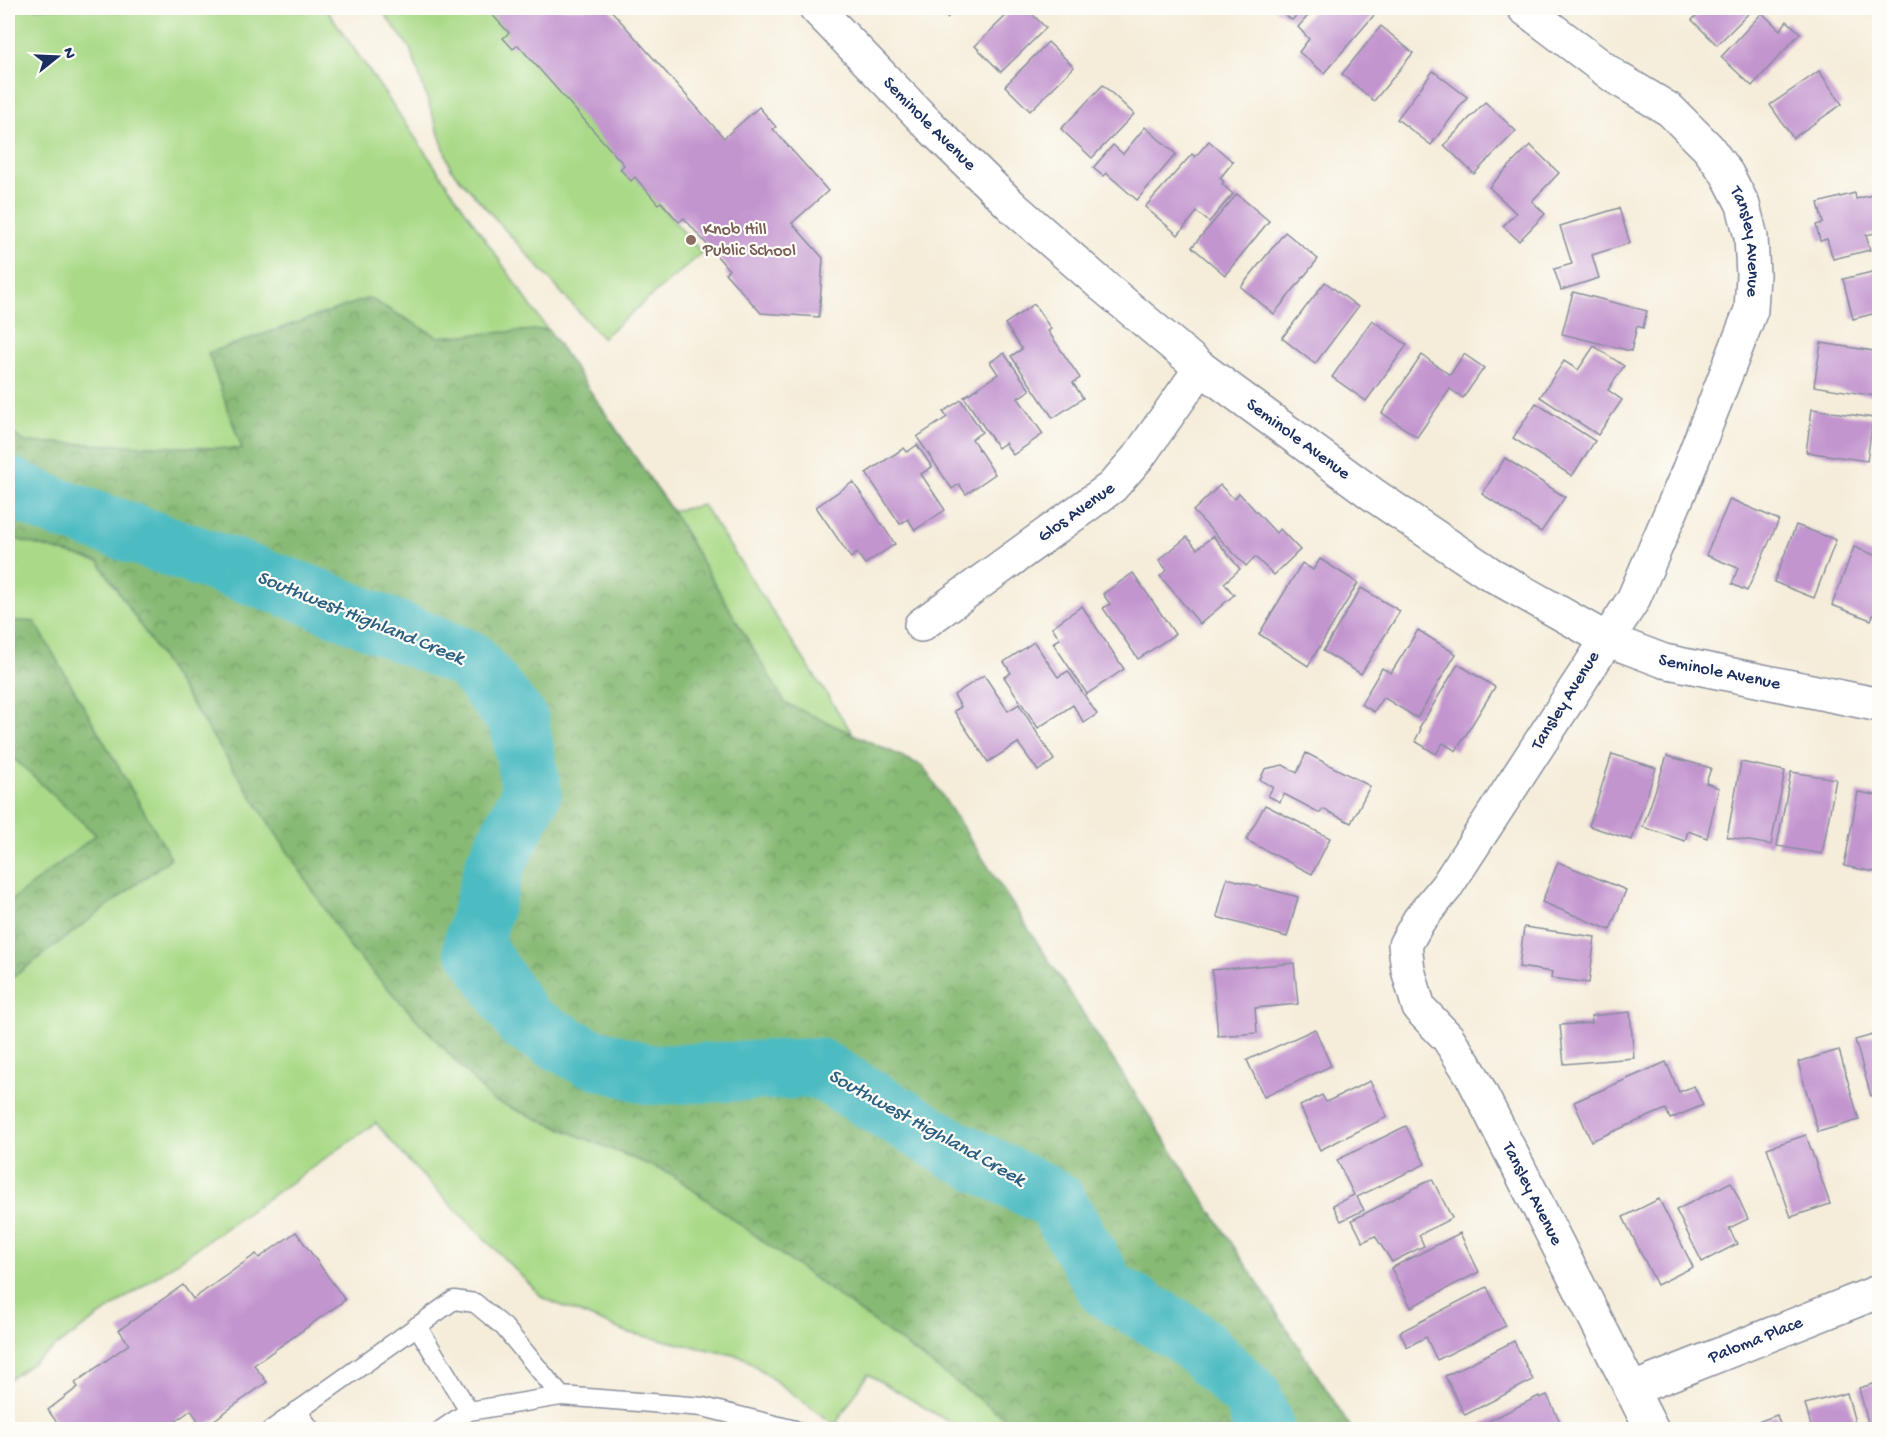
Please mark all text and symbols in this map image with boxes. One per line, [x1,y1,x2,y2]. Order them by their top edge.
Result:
north arrow [27,27,87,87]
text: N [57,46,79,62]
street label: Seminole Avenue [878,73,981,176]
street label: Tansley Avenue [1724,182,1764,298]
place label: Knob Hill Public School [702,220,796,262]
marker: Knob Hill Public School [684,233,698,247]
street label: Seminole Avenue [1242,394,1355,485]
street label: Glos Avenue [1034,477,1120,547]
water label: Southwest Highland Creek [253,567,469,672]
street label: Tansley Avenue [1527,647,1605,755]
street label: Seminole Avenue [1655,649,1783,695]
water label: Southwest Highland Creek [824,1065,1030,1194]
street label: Tansley Avenue [1497,1138,1567,1250]
street label: Paloma Place [1705,1312,1807,1369]

